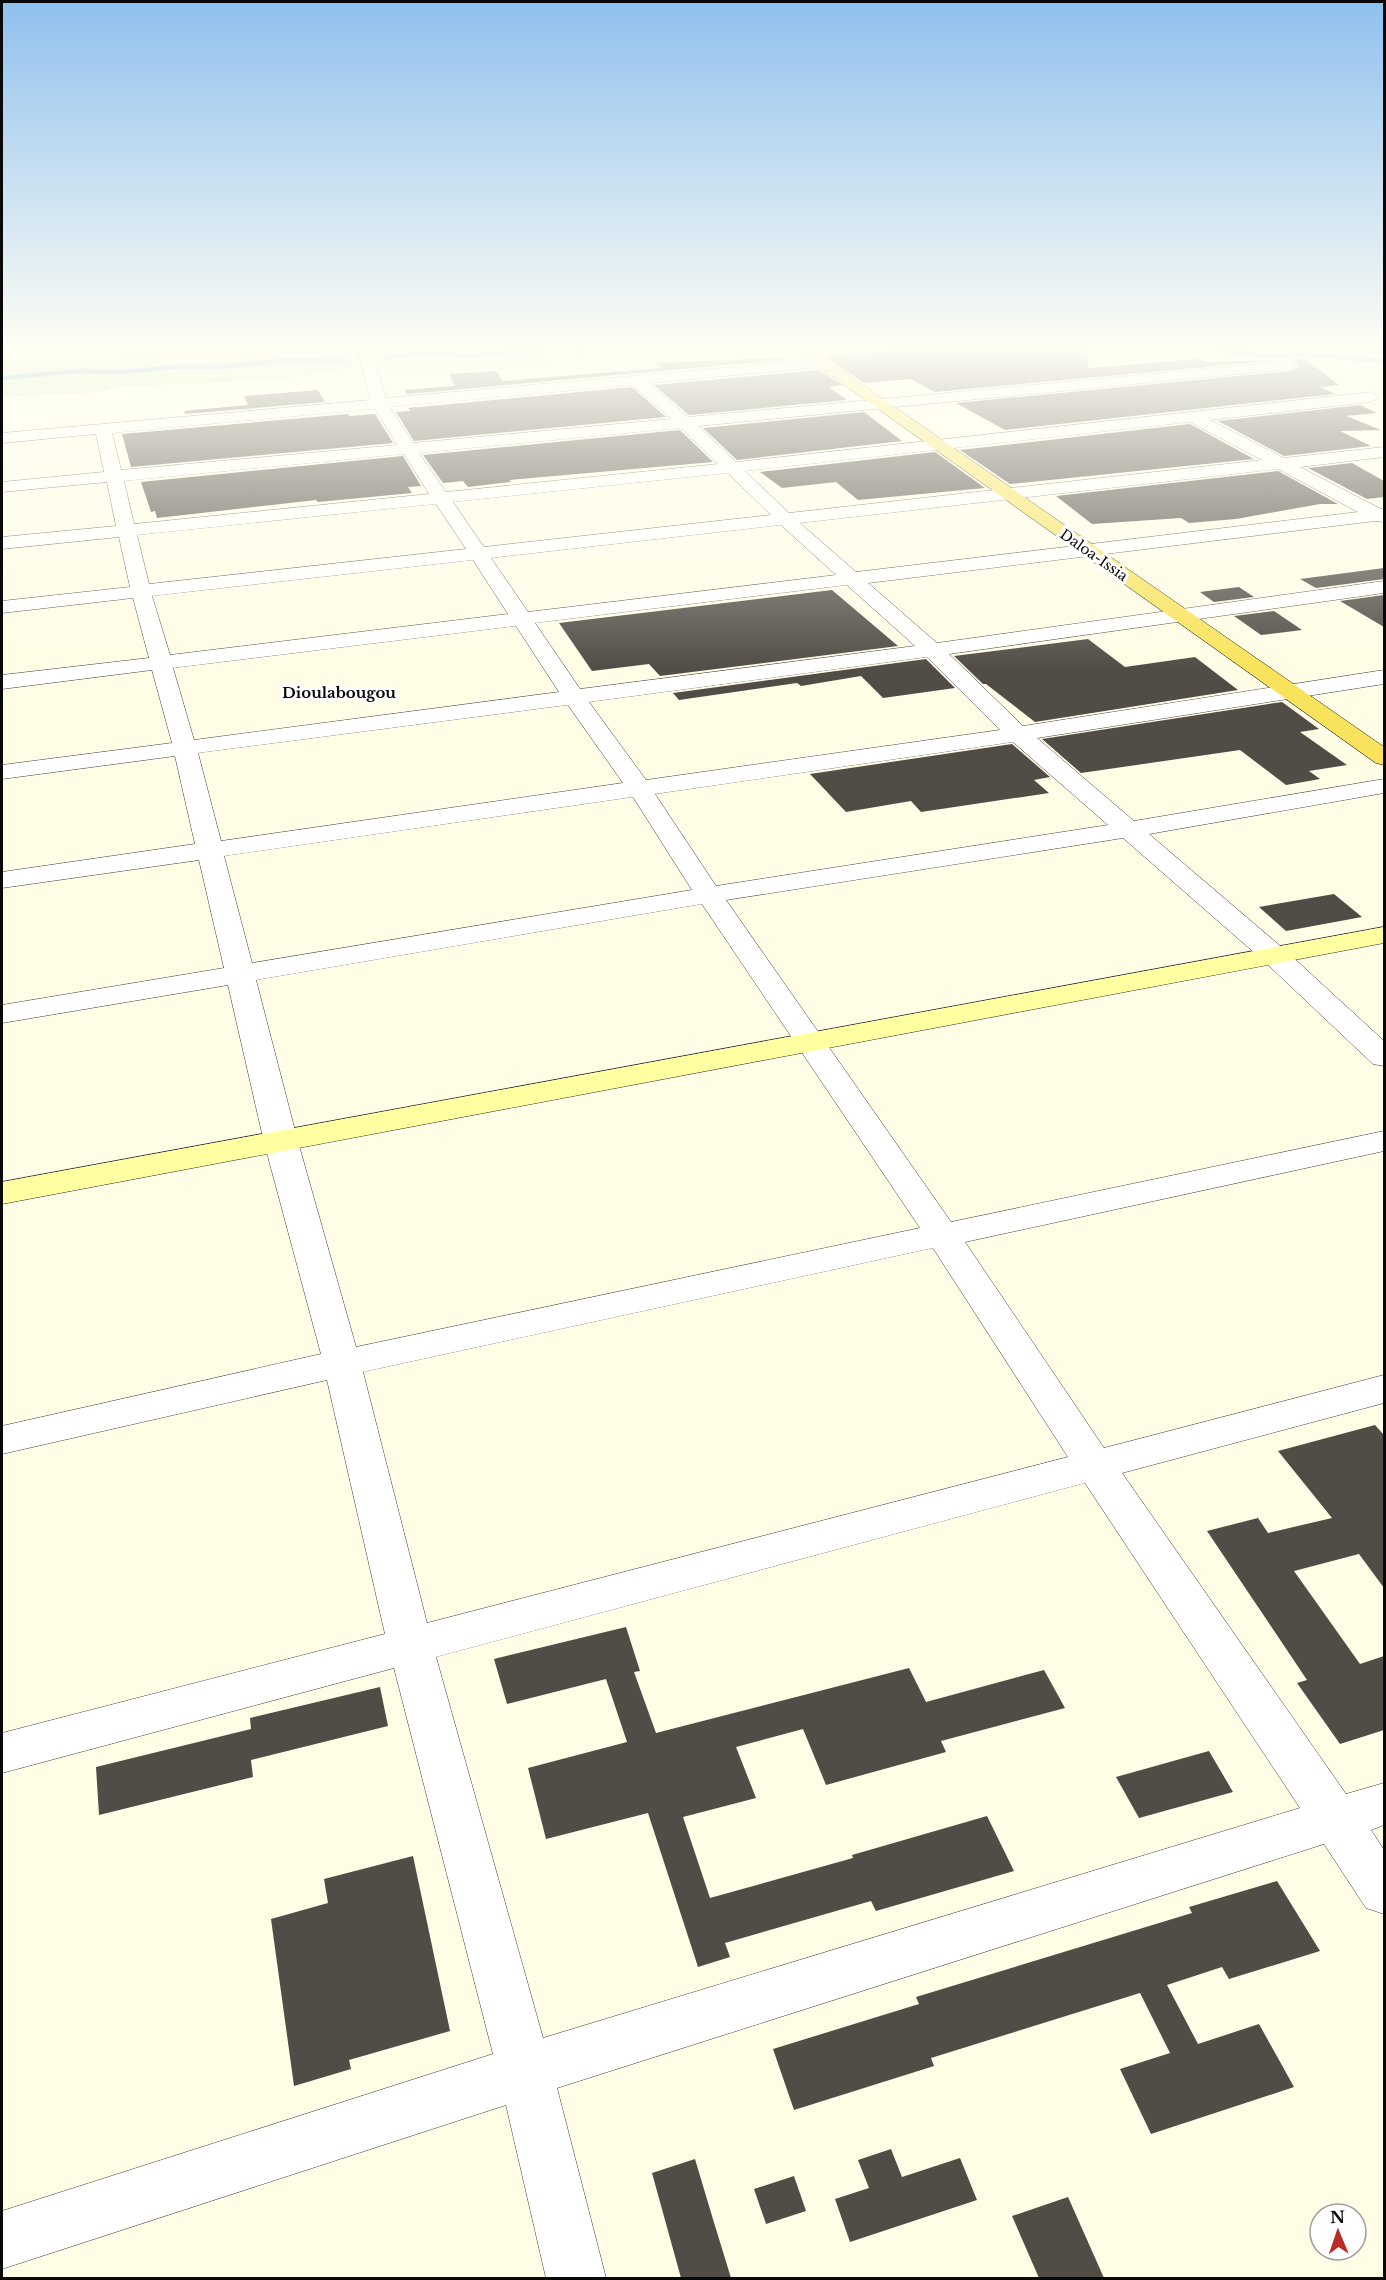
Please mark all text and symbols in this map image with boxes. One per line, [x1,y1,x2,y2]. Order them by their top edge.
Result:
street label: Daloa-Issia [1057,525,1132,585]
district label: Dioulabougou [282,683,396,702]
north arrow [1308,2202,1368,2262]
text: N [1330,2207,1345,2227]

